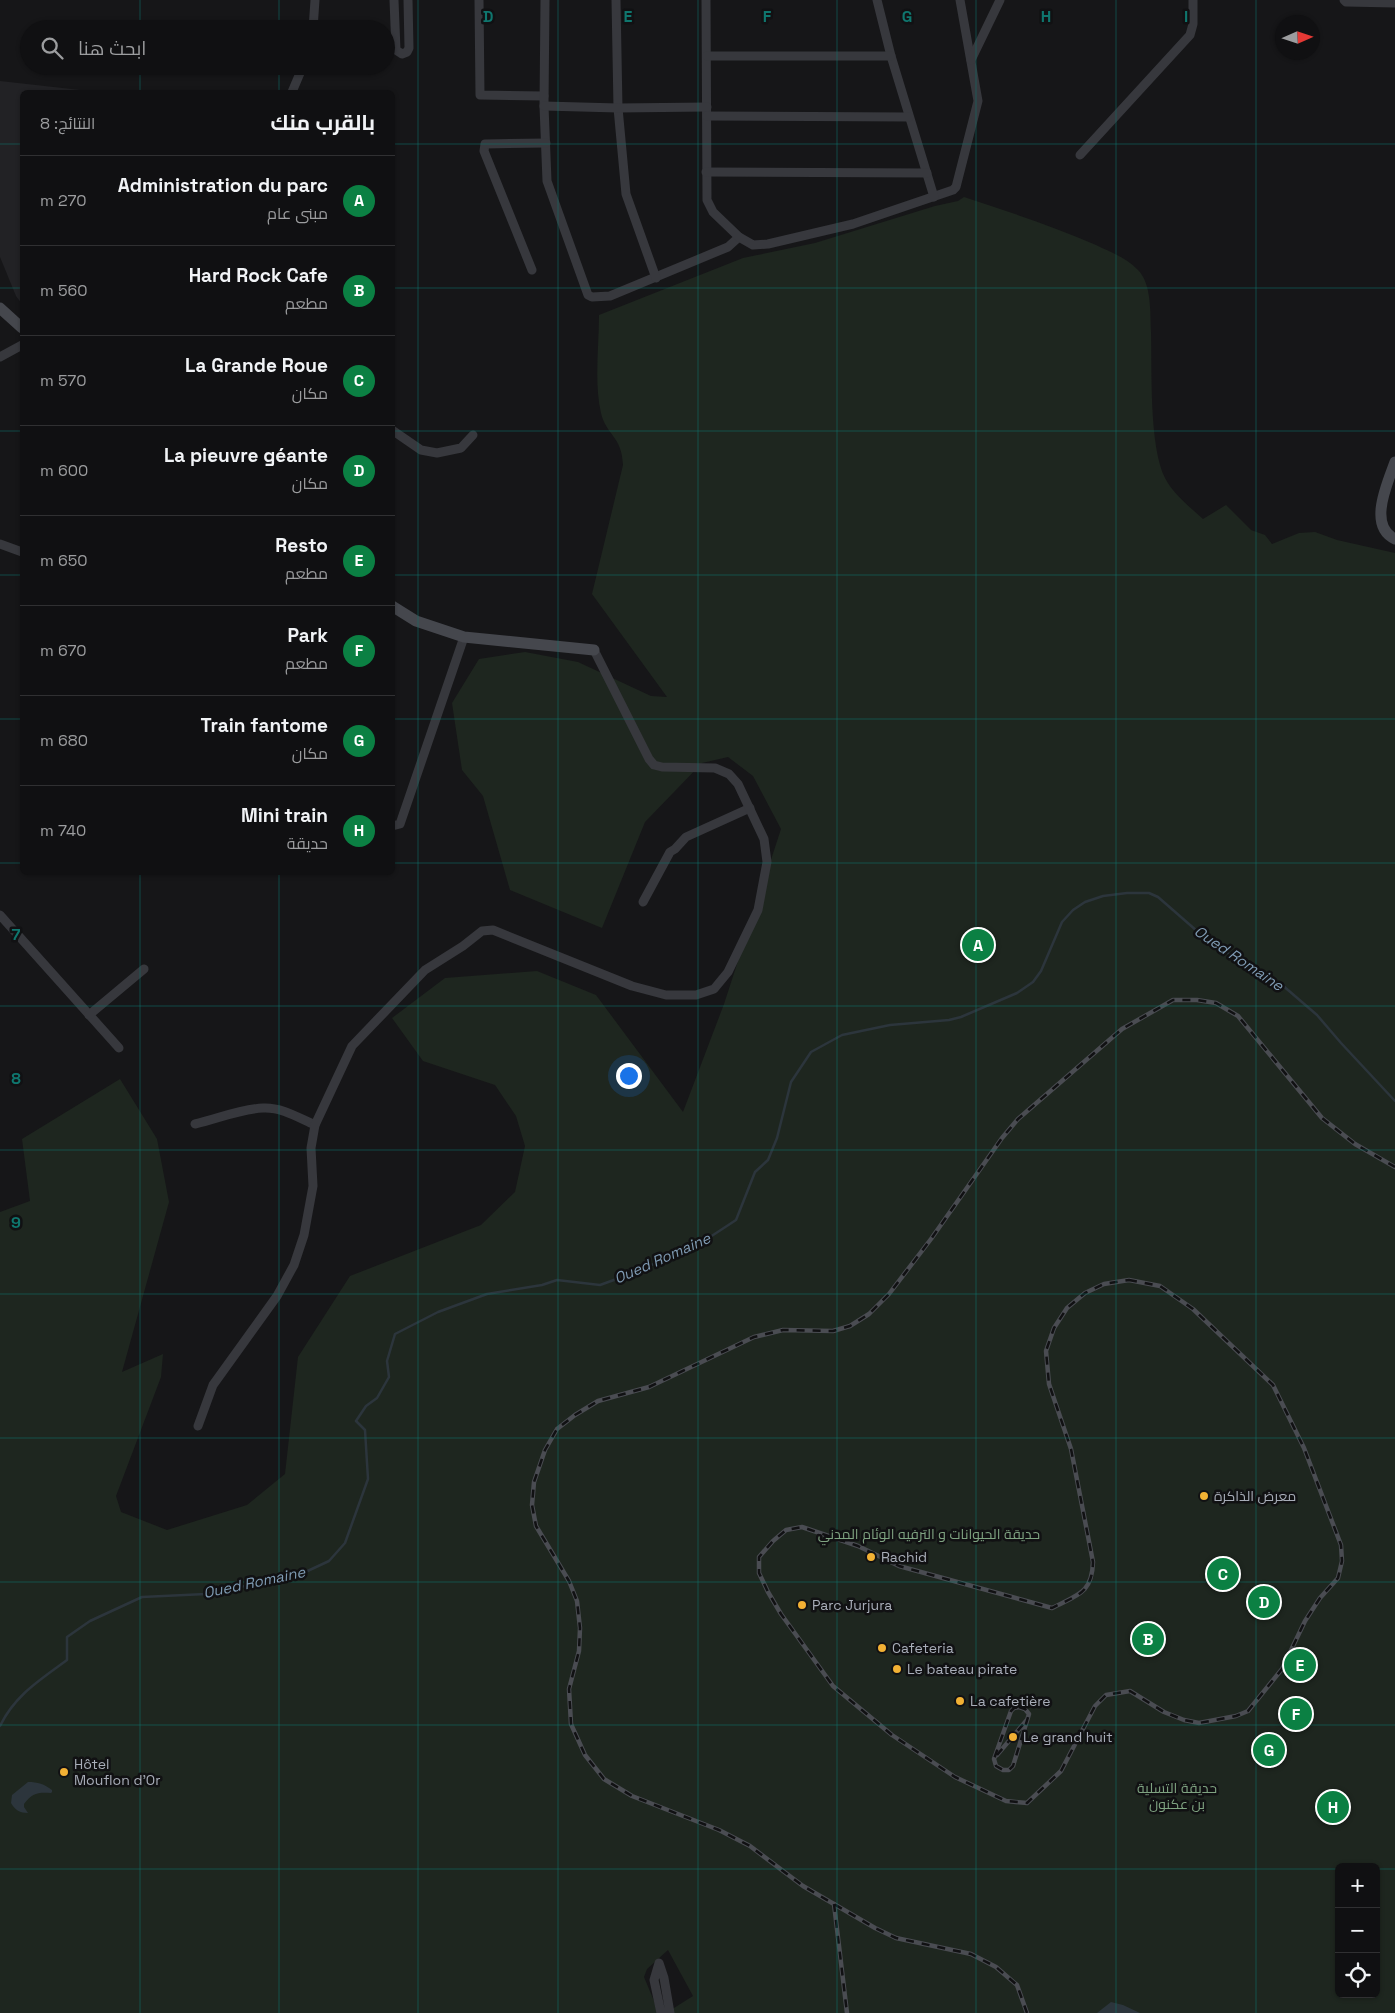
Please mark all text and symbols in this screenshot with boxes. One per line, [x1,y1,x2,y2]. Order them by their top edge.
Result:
text: D [483,6,493,27]
text: E [624,6,633,27]
text: F [763,6,772,27]
text: G [902,6,912,27]
text: H [1041,6,1051,27]
text: I [1184,6,1188,27]
north arrow [1275,15,1320,60]
search box [20,20,395,75]
icon: search [38,34,66,62]
text: ابحث هنا [78,36,146,61]
text: بالقرب منك [271,109,375,136]
text: النتائج: 8 [40,113,95,134]
text: Administration du parc [118,173,328,198]
text: 270 m [40,190,87,211]
text: A [354,190,364,211]
text: مبنى عام [267,203,328,224]
text: Hard Rock Cafe [189,263,328,288]
text: 560 m [40,280,88,301]
text: B [354,280,364,301]
text: مطعم [285,293,328,314]
text: La Grande Roue [185,353,328,378]
text: 570 m [40,370,86,391]
text: C [354,370,364,391]
text: مكان [292,383,328,404]
text: La pieuvre géante [164,443,328,468]
text: 600 m [40,460,88,481]
text: D [354,460,364,481]
text: مكان [292,473,328,494]
text: Resto [275,533,328,558]
text: 650 m [40,550,88,571]
text: E [355,550,363,571]
text: مطعم [285,563,328,584]
text: Park [287,623,328,648]
text: 670 m [40,640,87,661]
text: F [355,640,363,661]
text: مطعم [285,653,328,674]
text: Train fantome [201,713,328,738]
text: 680 m [40,730,88,751]
text: G [354,730,364,751]
text: مكان [292,743,328,764]
text: Mini train [241,803,328,828]
text: 740 m [40,820,86,841]
text: H [354,820,364,841]
text: حديقة [287,833,328,854]
water label: Oued Romaine [1191,921,1288,995]
text: 7 [12,924,21,945]
pin: A [962,926,994,964]
your location [616,1063,642,1089]
text: 8 [11,1068,21,1089]
text: 9 [11,1212,21,1233]
water label: Oued Romaine [611,1228,714,1288]
place label: معرض الذاكرة [1214,1487,1296,1505]
marker: معرض الذاكرة [1198,1490,1210,1502]
park label: حديقة الحيوانات و الترفيه الوئام المدني [818,1525,1040,1546]
place label: Rachid [881,1548,927,1566]
marker: Rachid [865,1551,877,1563]
pin: C [1207,1555,1239,1593]
water label: Oued Romaine [201,1562,308,1602]
pin: D [1248,1583,1280,1621]
place label: Parc Jurjura [812,1596,892,1614]
marker: Parc Jurjura [796,1599,808,1611]
pin: B [1132,1620,1164,1658]
place label: Cafeteria [892,1639,954,1657]
marker: Cafeteria [876,1642,888,1654]
pin: E [1284,1646,1316,1684]
place label: Le bateau pirate [907,1660,1017,1678]
marker: Le bateau pirate [891,1663,903,1675]
place label: La cafetière [970,1692,1051,1710]
marker: La cafetière [954,1695,966,1707]
pin: F [1280,1695,1312,1733]
place label: Le grand huit [1023,1728,1113,1746]
marker: Le grand huit [1007,1731,1019,1743]
pin: G [1253,1731,1285,1769]
place label: Hôtel Mouflon d'Or [74,1755,161,1789]
marker: Hôtel Mouflon d'Or [58,1766,70,1778]
park label: حديقة التسلية بن عكنون [1137,1779,1217,1813]
pin: H [1317,1788,1349,1826]
map controls [1335,1863,1380,1998]
button: + [1335,1863,1380,1908]
button: − [1335,1908,1380,1953]
button: locate [1335,1953,1380,1998]

